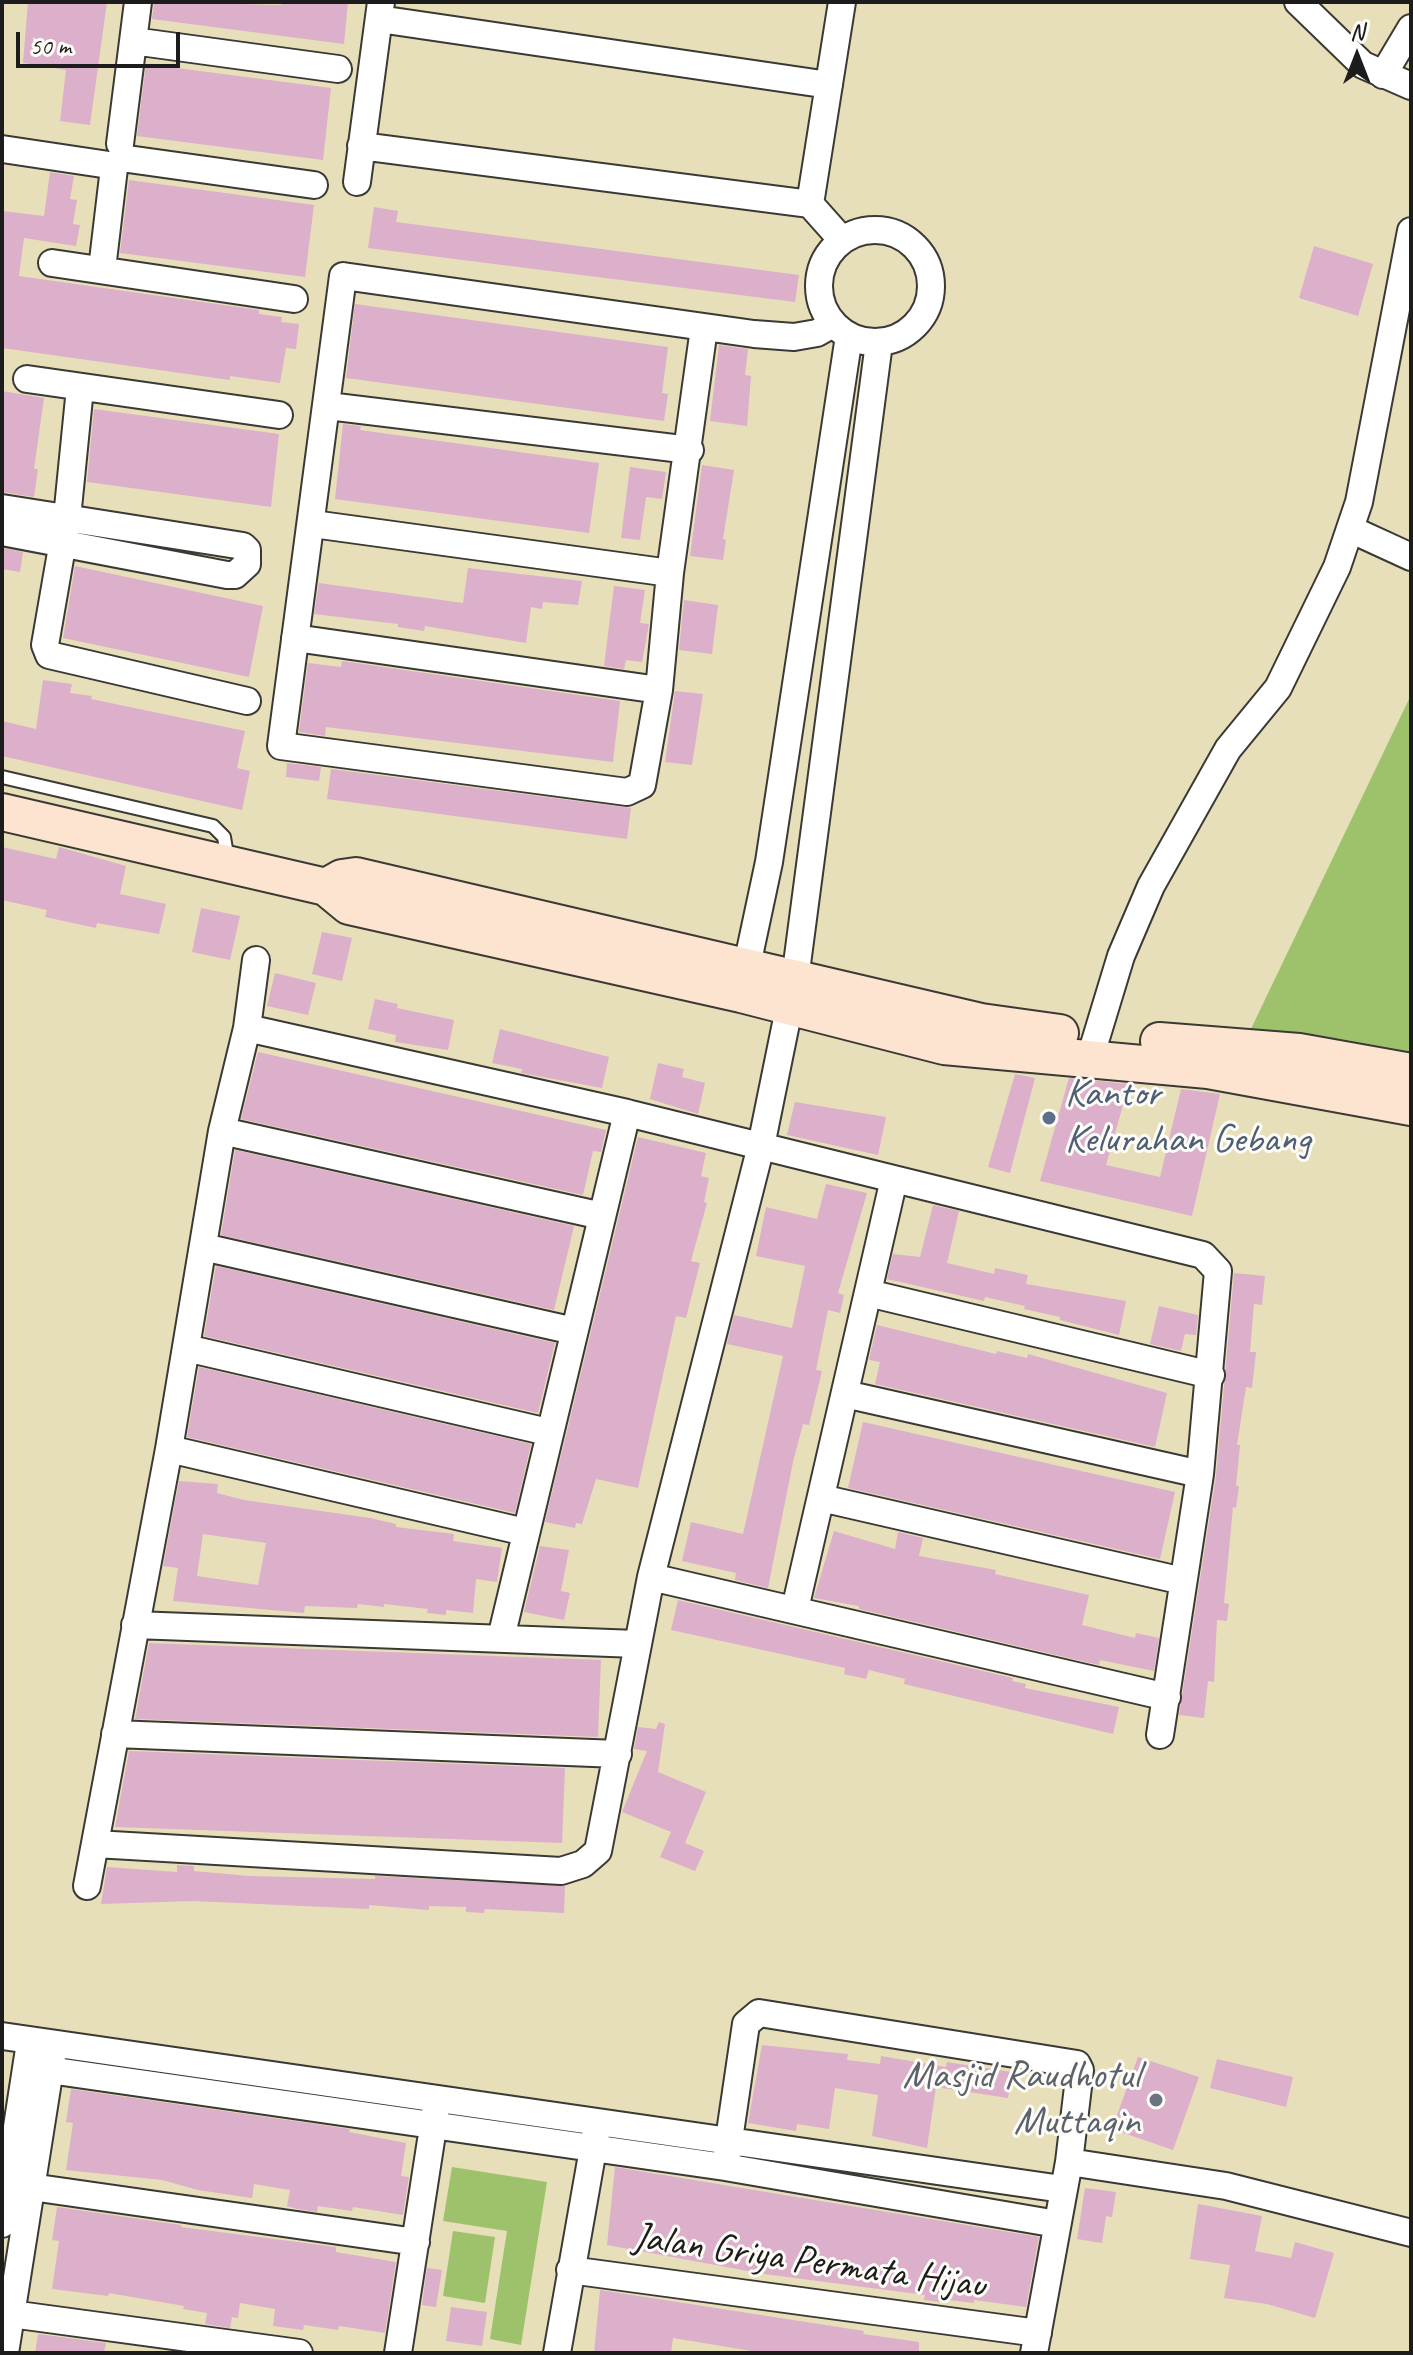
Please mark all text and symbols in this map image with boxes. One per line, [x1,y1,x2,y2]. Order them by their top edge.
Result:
scale bar [20,16,184,66]
north arrow [1317,16,1397,96]
text: N [1350,18,1364,46]
text: 50 m [30,31,71,61]
place label: Kantor Kelurahan Gebang [1065,1071,1311,1165]
marker: Kantor Kelurahan Gebang [1040,1109,1058,1127]
place label: Masjid Raudhotul Muttaqin [902,2053,1140,2147]
marker: Masjid Raudhotul Muttaqin [1147,2091,1165,2109]
street label: Jalan Griya Permata Hijau [630,2214,988,2310]

